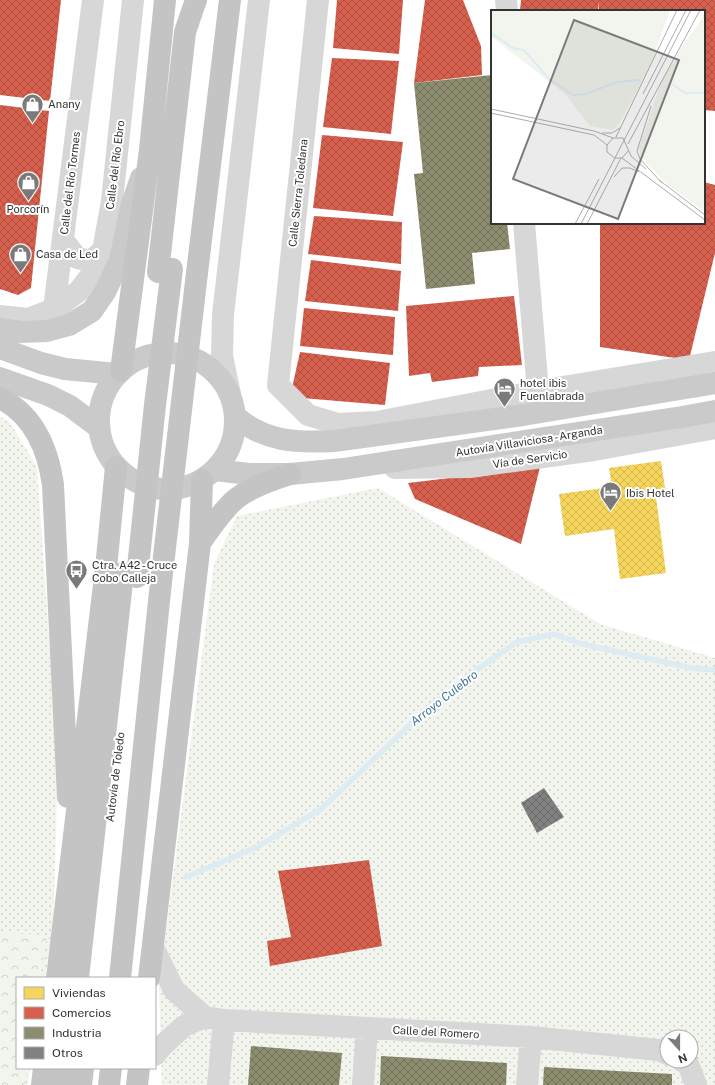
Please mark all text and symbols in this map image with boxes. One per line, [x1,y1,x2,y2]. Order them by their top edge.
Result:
inset map [491,10,705,224]
shop icon: Anany [20,91,46,124]
place label: Anany [48,98,80,110]
street label: Calle del Río Ebro [104,120,126,210]
street label: Calle del Río Tormes [58,130,82,235]
street label: Calle Sierra Toledana [286,138,310,248]
shop icon: Porcorín [15,170,41,203]
place label: Porcorín [7,203,49,215]
shop icon: Casa de Led [8,241,34,274]
place label: Casa de Led [36,248,98,260]
hotel icon: hotel ibis Fuenlabrada [492,376,518,409]
place label: hotel ibis Fuenlabrada [520,377,584,402]
street label: Autovía Villaviciosa - Arganda [455,423,603,459]
street label: Vía de Servicio [492,448,568,470]
hotel icon: Ibis Hotel [597,480,623,513]
place label: Ibis Hotel [626,487,675,499]
bus stop icon: Ctra. A42 - Cruce Cobo Calleja [64,558,90,591]
place label: Ctra. A42 - Cruce Cobo Calleja [92,559,177,584]
water label: Arroyo Culebro [408,667,481,729]
street label: Autovía de Toledo [104,731,126,823]
legend [16,977,156,1069]
text: Viviendas [52,986,106,1000]
text: Comercios [52,1006,111,1020]
street label: Calle del Romero [392,1024,480,1040]
text: Industria [52,1026,101,1040]
north arrow [659,1029,699,1069]
text: Otros [52,1046,83,1060]
text: N [676,1051,689,1065]

